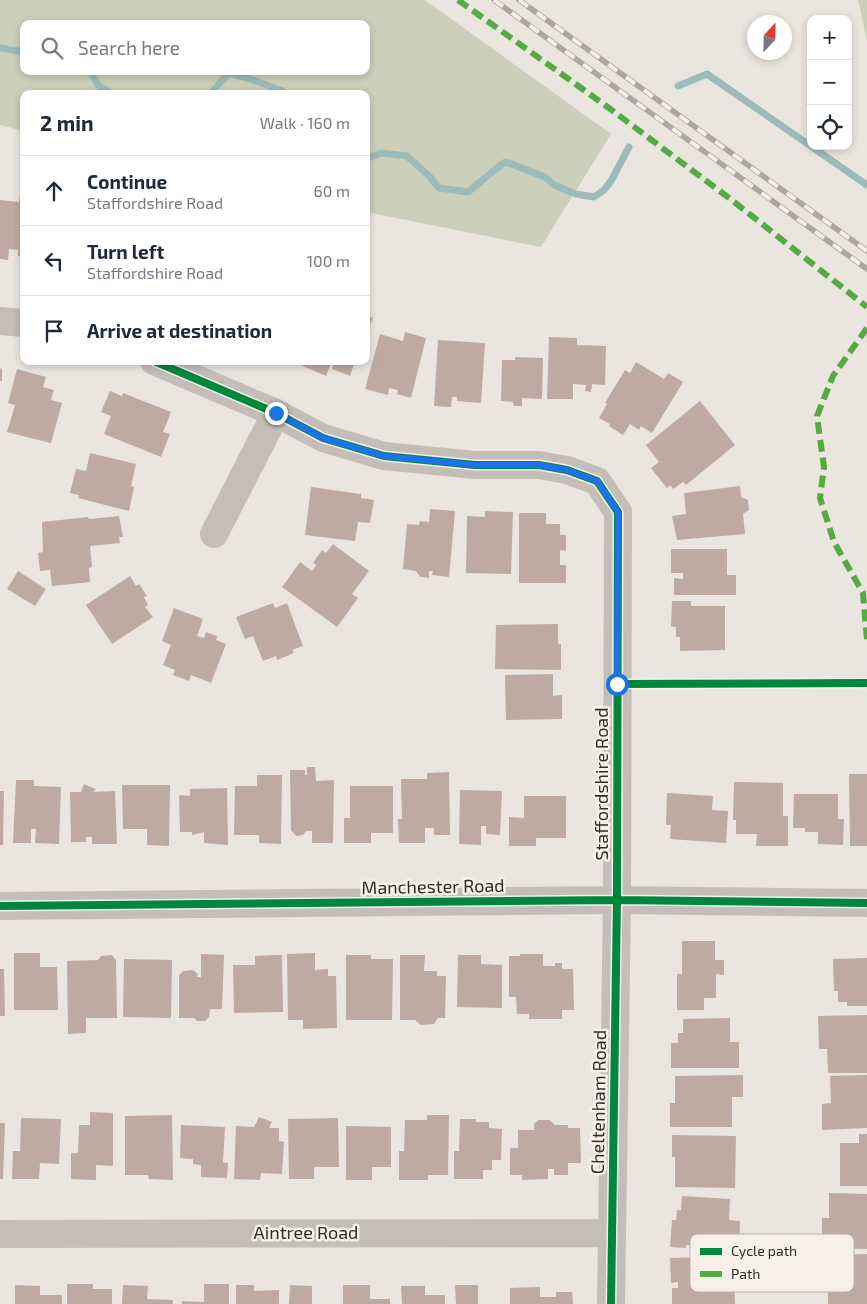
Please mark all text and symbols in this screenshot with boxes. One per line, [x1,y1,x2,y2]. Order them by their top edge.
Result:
north arrow [747,15,792,60]
map controls [807,15,852,150]
button: + [807,15,852,60]
search box [20,20,370,75]
icon: search [38,34,66,62]
text: Search here [78,36,180,59]
button: − [807,60,852,105]
button: locate [807,105,852,150]
text: 2 min [40,110,94,135]
text: Walk · 160 m [260,113,350,132]
text: Continue [87,170,167,193]
icon: ahead [40,177,68,205]
text: 60 m [314,181,350,200]
text: Staffordshire Road [87,193,223,212]
text: Turn left [87,240,164,263]
icon: left [40,247,68,275]
text: 100 m [307,251,350,270]
text: Staffordshire Road [87,263,223,282]
icon: arrive [40,317,68,345]
text: Arrive at destination [87,319,272,342]
route end [265,402,288,425]
route start [606,673,629,696]
street label: Staffordshire Road [590,707,612,861]
street label: Manchester Road [361,874,505,898]
street label: Cheltenham Road [586,1030,610,1174]
street label: Aintree Road [254,1221,358,1243]
legend [690,1234,854,1292]
text: Cycle path [731,1242,797,1259]
text: Path [731,1265,760,1282]

